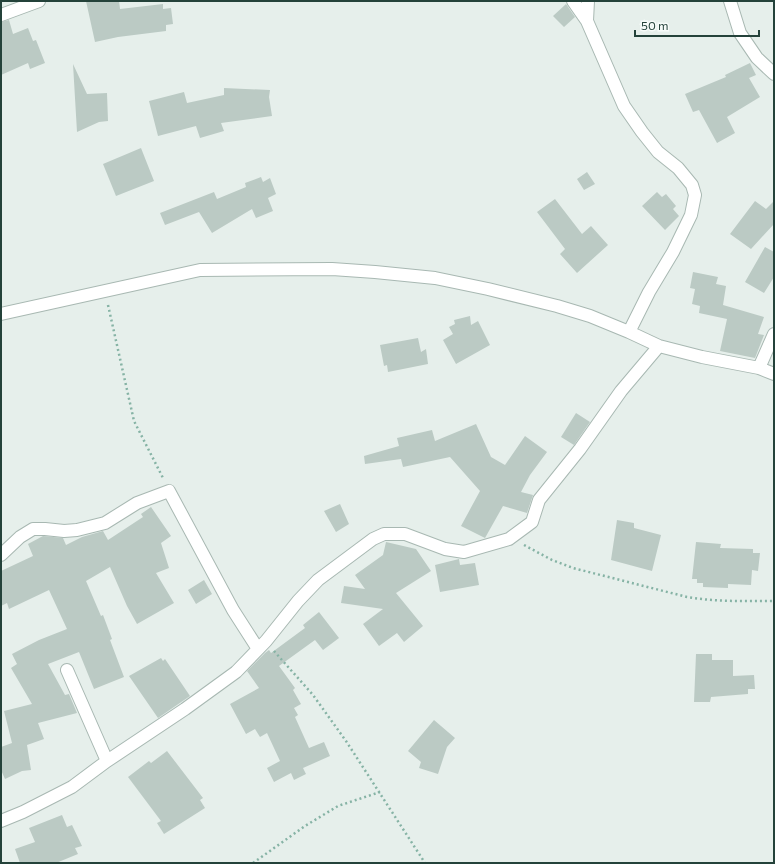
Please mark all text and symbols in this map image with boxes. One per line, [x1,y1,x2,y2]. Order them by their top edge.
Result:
scale bar [635,12,759,38]
text: 50 m [641,18,669,32]

